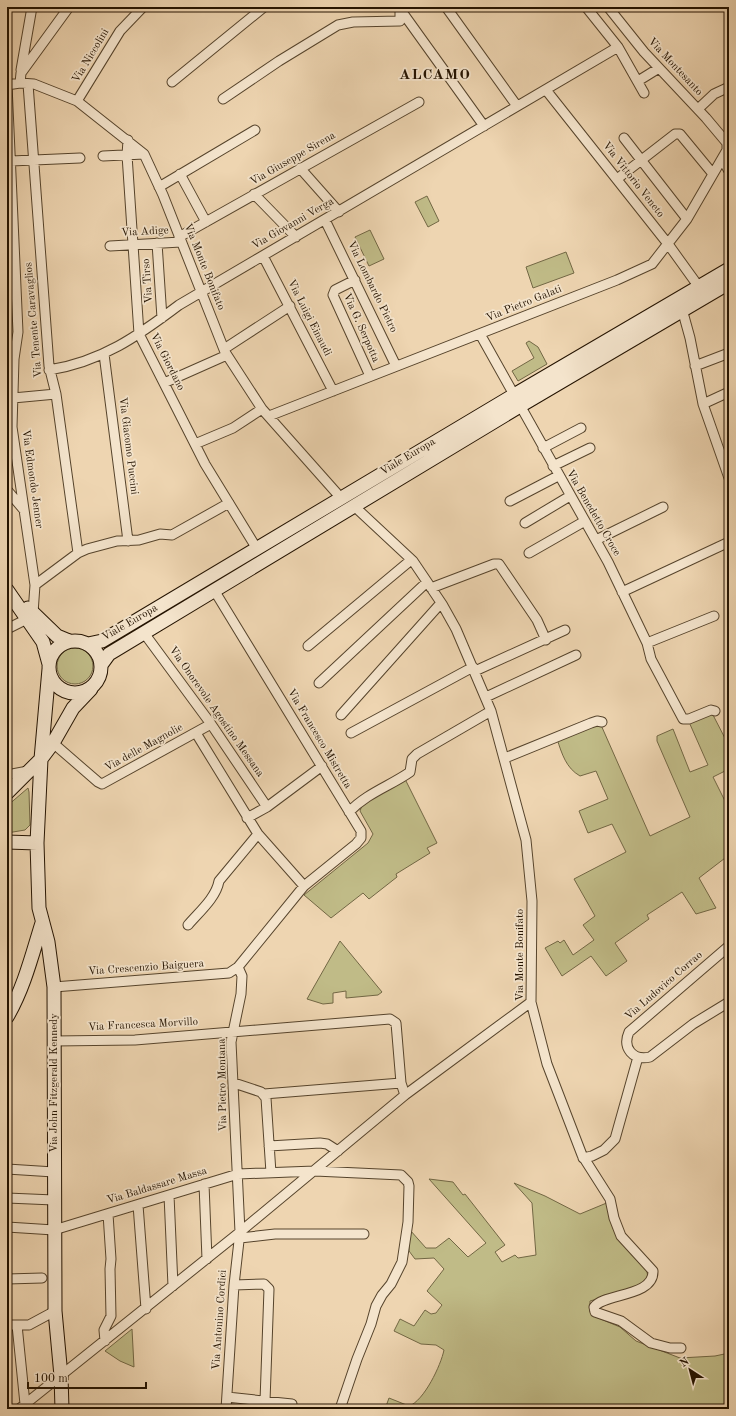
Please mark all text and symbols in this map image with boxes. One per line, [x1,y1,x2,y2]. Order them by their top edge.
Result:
street label: Via Niccolini [71,27,111,85]
street label: Via Montesanto [646,36,704,98]
district label: ALCAMO [399,68,471,83]
street label: Via Giuseppe Sirena [249,130,338,188]
street label: Via Vittorio Veneto [600,140,666,220]
street label: Via Giovanni Verga [250,196,336,252]
street label: Via Monte Bonifato [182,222,226,312]
street label: Via Adige [121,225,169,239]
street label: Via Lombardo Pietro [345,240,399,334]
street label: Via Tirso [141,258,155,304]
street label: Via Tenente Caravaglios [23,262,45,378]
street label: Via Luigi Einaudi [285,278,333,358]
street label: Via Pietro Galati [485,284,563,324]
street label: Via G. Serpotta [341,292,381,365]
street label: Via Giordano [148,331,186,393]
street label: Via Giacomo Puccini [117,397,139,495]
street label: Via Edmondo Jenner [20,429,44,530]
street label: Viale Europa [379,436,438,478]
street label: Via Benedetto Croce [564,468,622,558]
street label: Viale Europa [100,602,160,643]
street label: Via Onorevole Agostino Messana [167,645,266,780]
street label: Via Francesco Mistretta [285,687,353,791]
street label: Via delle Magnolie [103,722,185,774]
street label: Via Monte Bonifato [515,909,526,1001]
street label: Via Ludovico Corrao [623,950,705,1022]
street label: Via Crescenzio Baiguera [88,958,205,978]
street label: Via John Fitzgerald Kennedy [49,1013,60,1153]
street label: Via Francesca Morvillo [88,1017,198,1033]
street label: Via Pietro Montana [217,1038,229,1132]
street label: Via Baldassare Massa [106,1165,209,1206]
street label: Via Antonino Cordici [211,1270,229,1370]
north arrow [670,1350,710,1390]
text: N [678,1356,692,1370]
scale bar [28,1364,146,1390]
text: 100 m [34,1373,68,1385]

